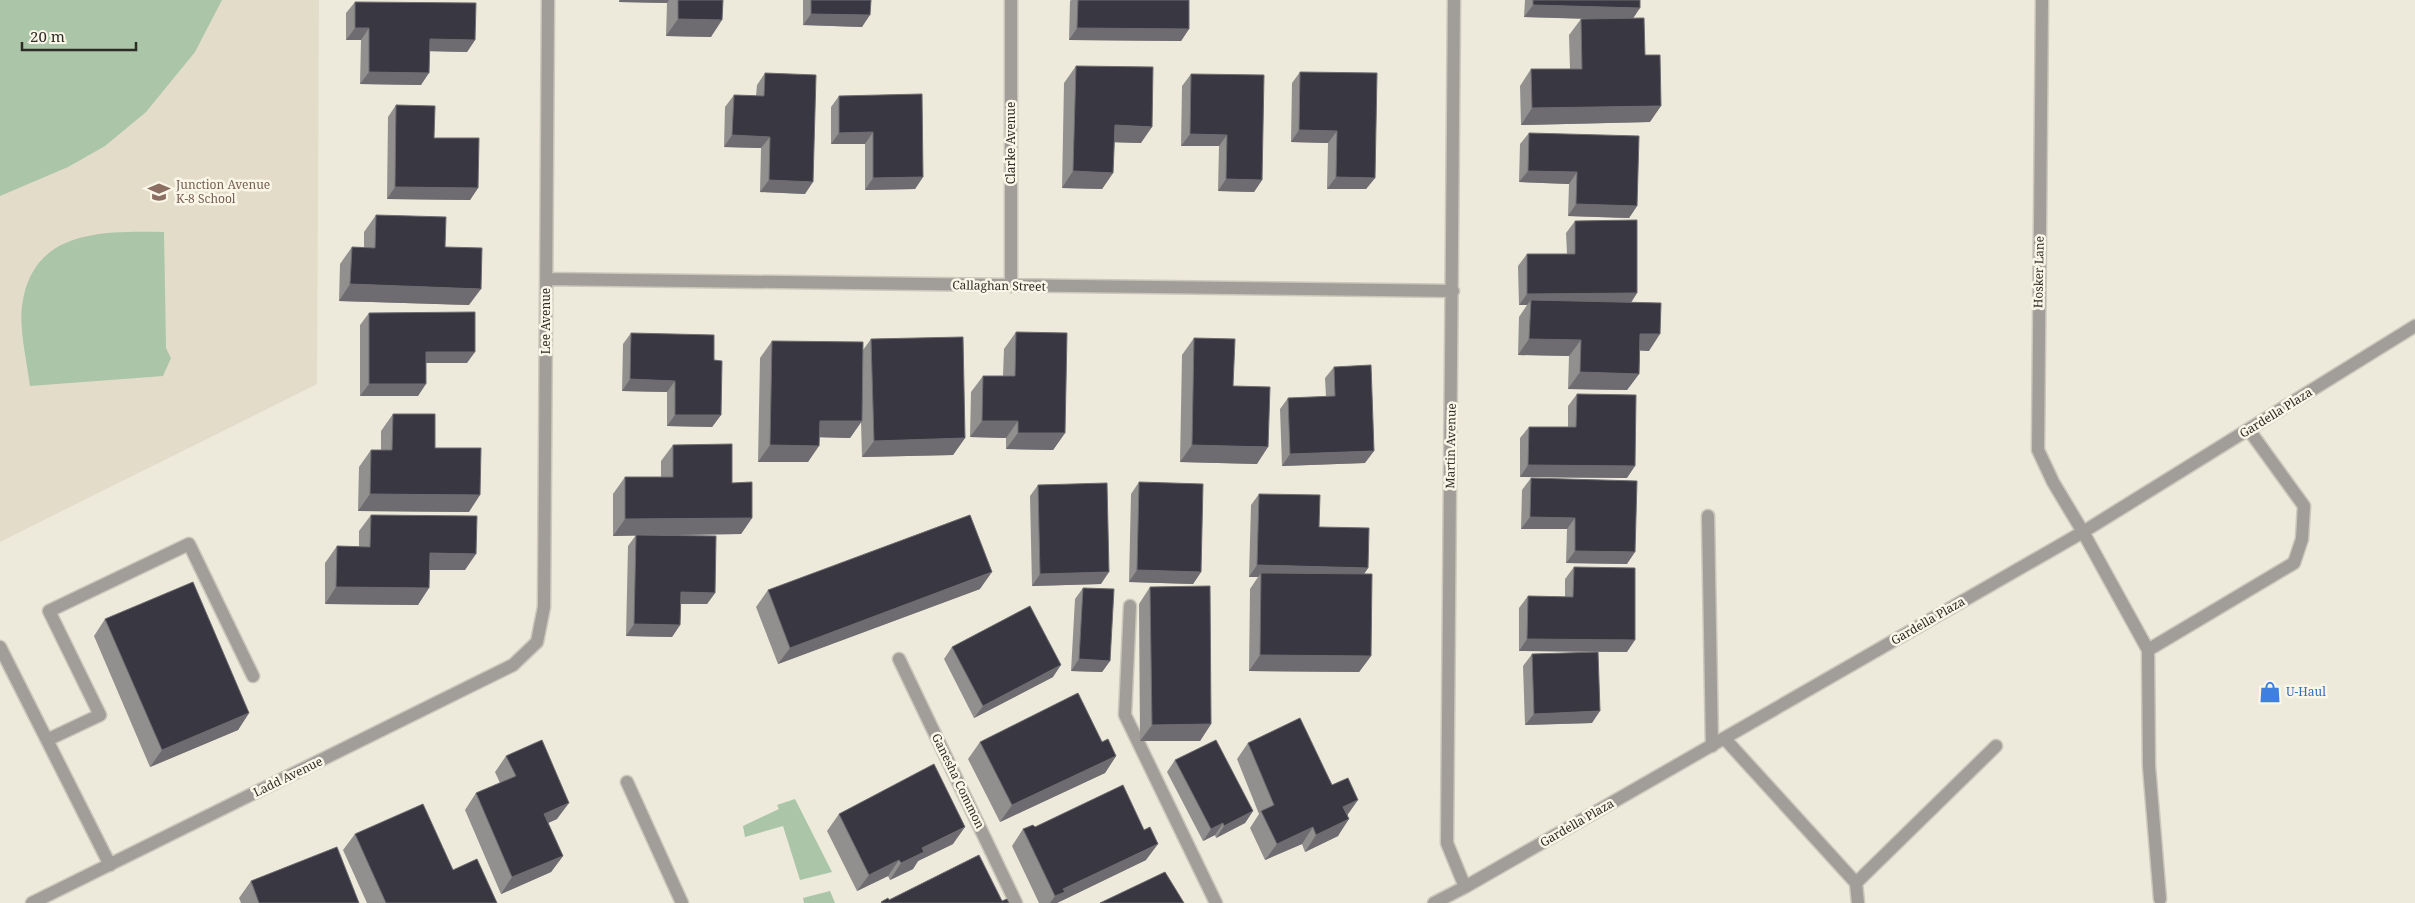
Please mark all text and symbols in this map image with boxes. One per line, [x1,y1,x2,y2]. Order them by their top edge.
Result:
scale bar [22,20,136,52]
text: 20 m [30,26,65,46]
street label: Clarke Avenue [1002,102,1019,184]
place label: Junction Avenue K-8 School [175,176,270,207]
school or university icon: Junction Avenue K-8 School [146,179,172,205]
street label: Hosker Lane [2029,236,2048,308]
street label: Callaghan Street [952,276,1046,295]
street label: Lee Avenue [537,288,554,354]
street label: Gardella Plaza [2236,383,2316,442]
street label: Martin Avenue [1441,403,1460,489]
street label: Gardella Plaza [1888,592,1968,649]
shop icon: U-Haul [2257,679,2283,705]
place label: U-Haul [2286,683,2326,700]
street label: Ganesha Common [928,730,989,831]
street label: Ladd Avenue [250,752,325,801]
street label: Gardella Plaza [1537,794,1617,851]

